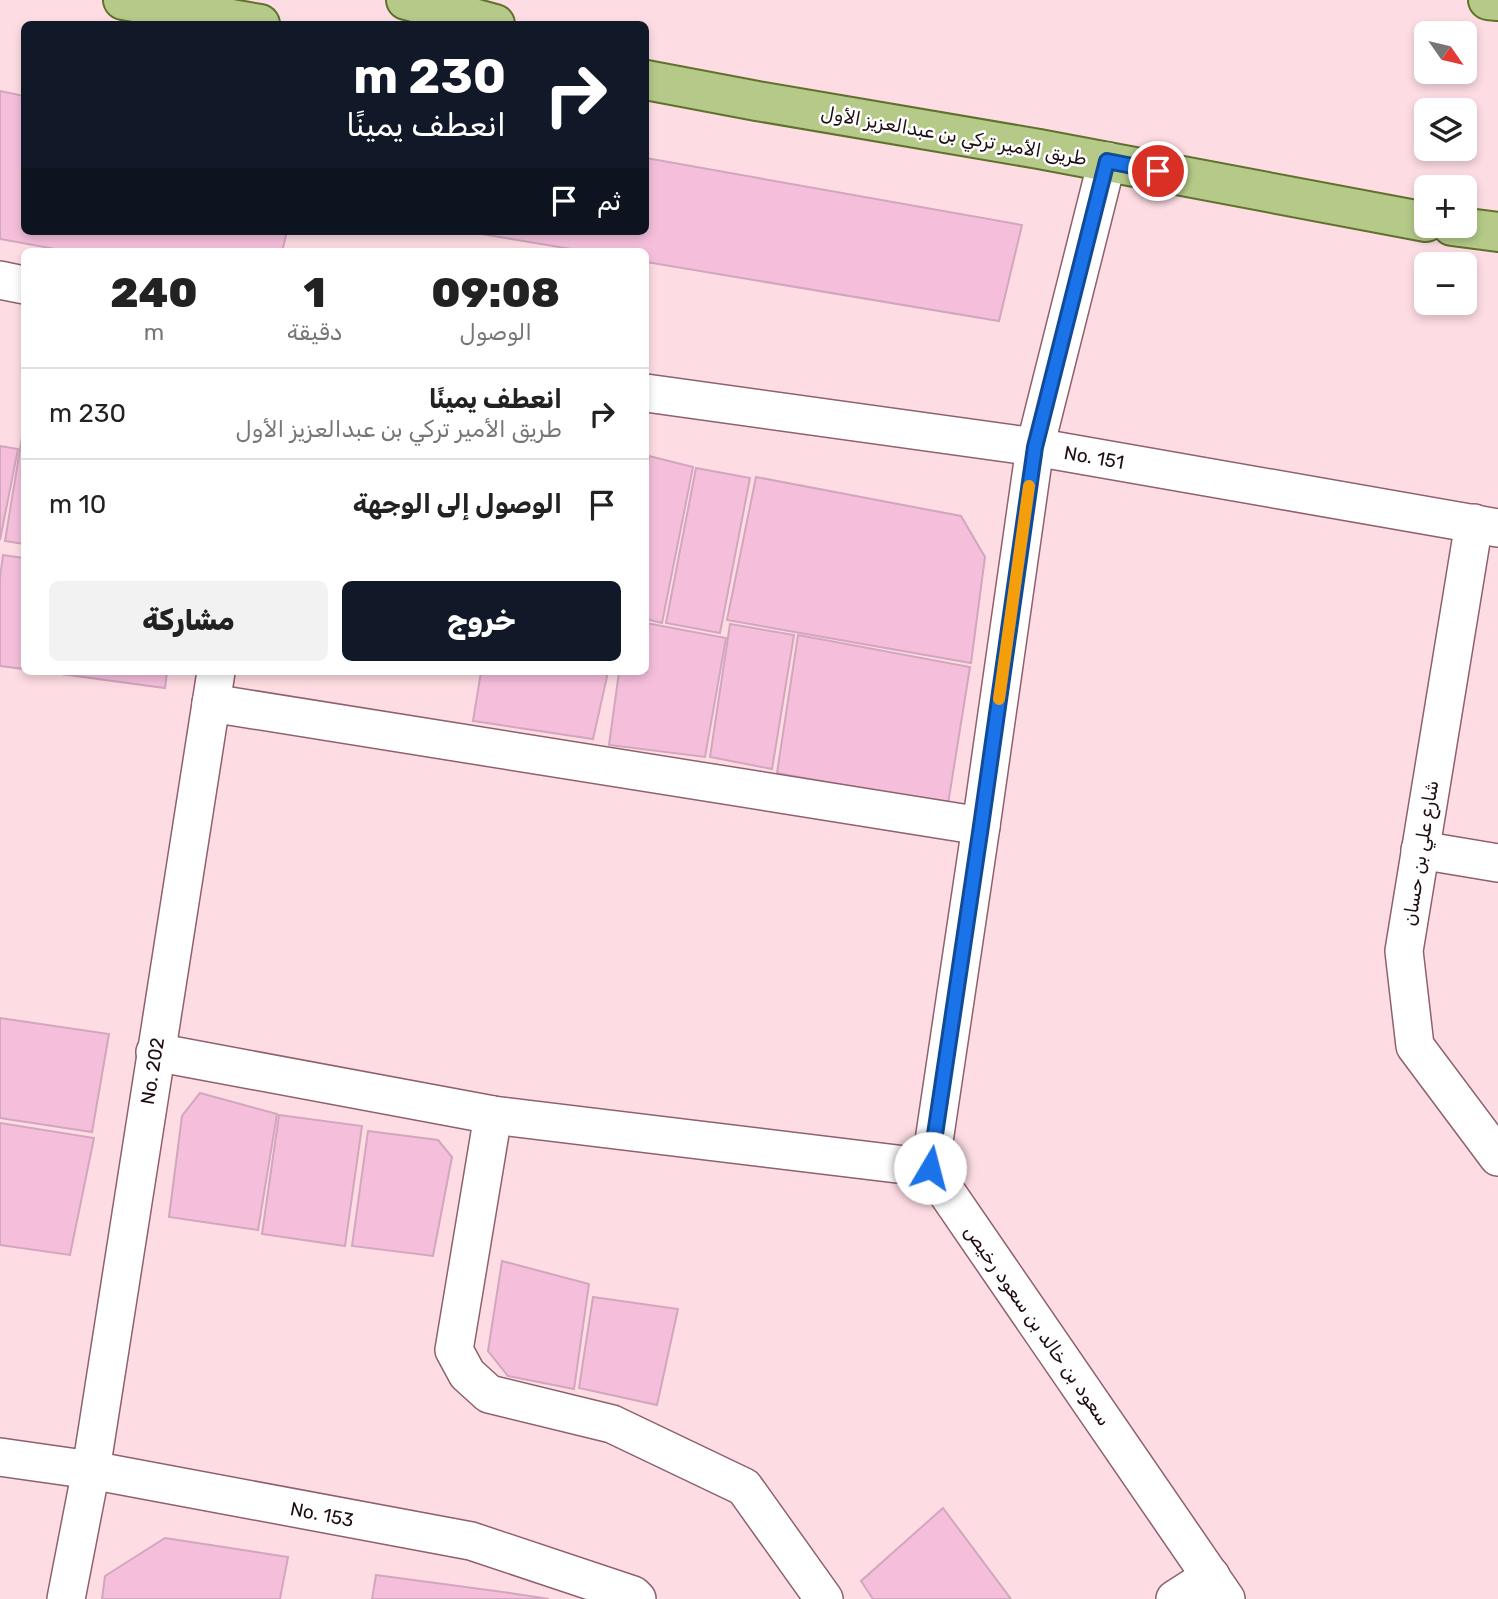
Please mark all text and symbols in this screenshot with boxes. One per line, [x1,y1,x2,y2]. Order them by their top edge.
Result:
north arrow [1414,21,1477,84]
map controls [1414,21,1477,315]
text: 230 m [353,47,506,105]
icon: right [530,49,621,140]
button: layers [1414,98,1477,161]
street label: طريق الأمير تركي بن عبدالعزيز الأول [819,101,1089,173]
text: انعطف يمينًا [346,106,506,144]
pin [1128,141,1188,201]
icon: arrive [1139,152,1177,190]
button: + [1414,175,1477,238]
icon: arrive [545,182,583,220]
text: ثم [597,186,621,217]
button: − [1414,252,1477,315]
text: 240 [110,268,198,318]
text: 1 [303,268,326,318]
text: 09:08 [431,268,560,318]
text: m [144,318,164,346]
text: دقيقة [287,318,342,346]
text: الوصول [459,318,532,346]
text: انعطف يمينًا [429,384,562,415]
icon: right [583,395,621,433]
text: 230 m [49,398,126,429]
text: طريق الأمير تركي بن عبدالعزيز الأول [235,415,562,443]
street label: No. 151 [1062,441,1126,474]
icon: arrive [583,486,621,524]
text: 10 m [49,489,106,520]
text: الوصول إلى الوجهة [353,489,562,520]
button: مشاركة [49,581,328,661]
button: خروج [342,581,621,661]
street label: شارع علي بن حسان [1398,779,1446,928]
street label: No. 202 [136,1036,169,1106]
position arrow [893,1131,967,1205]
street label: سعود بن خالد بن سعود رخيص [959,1220,1116,1430]
street label: No. 153 [288,1497,356,1532]

